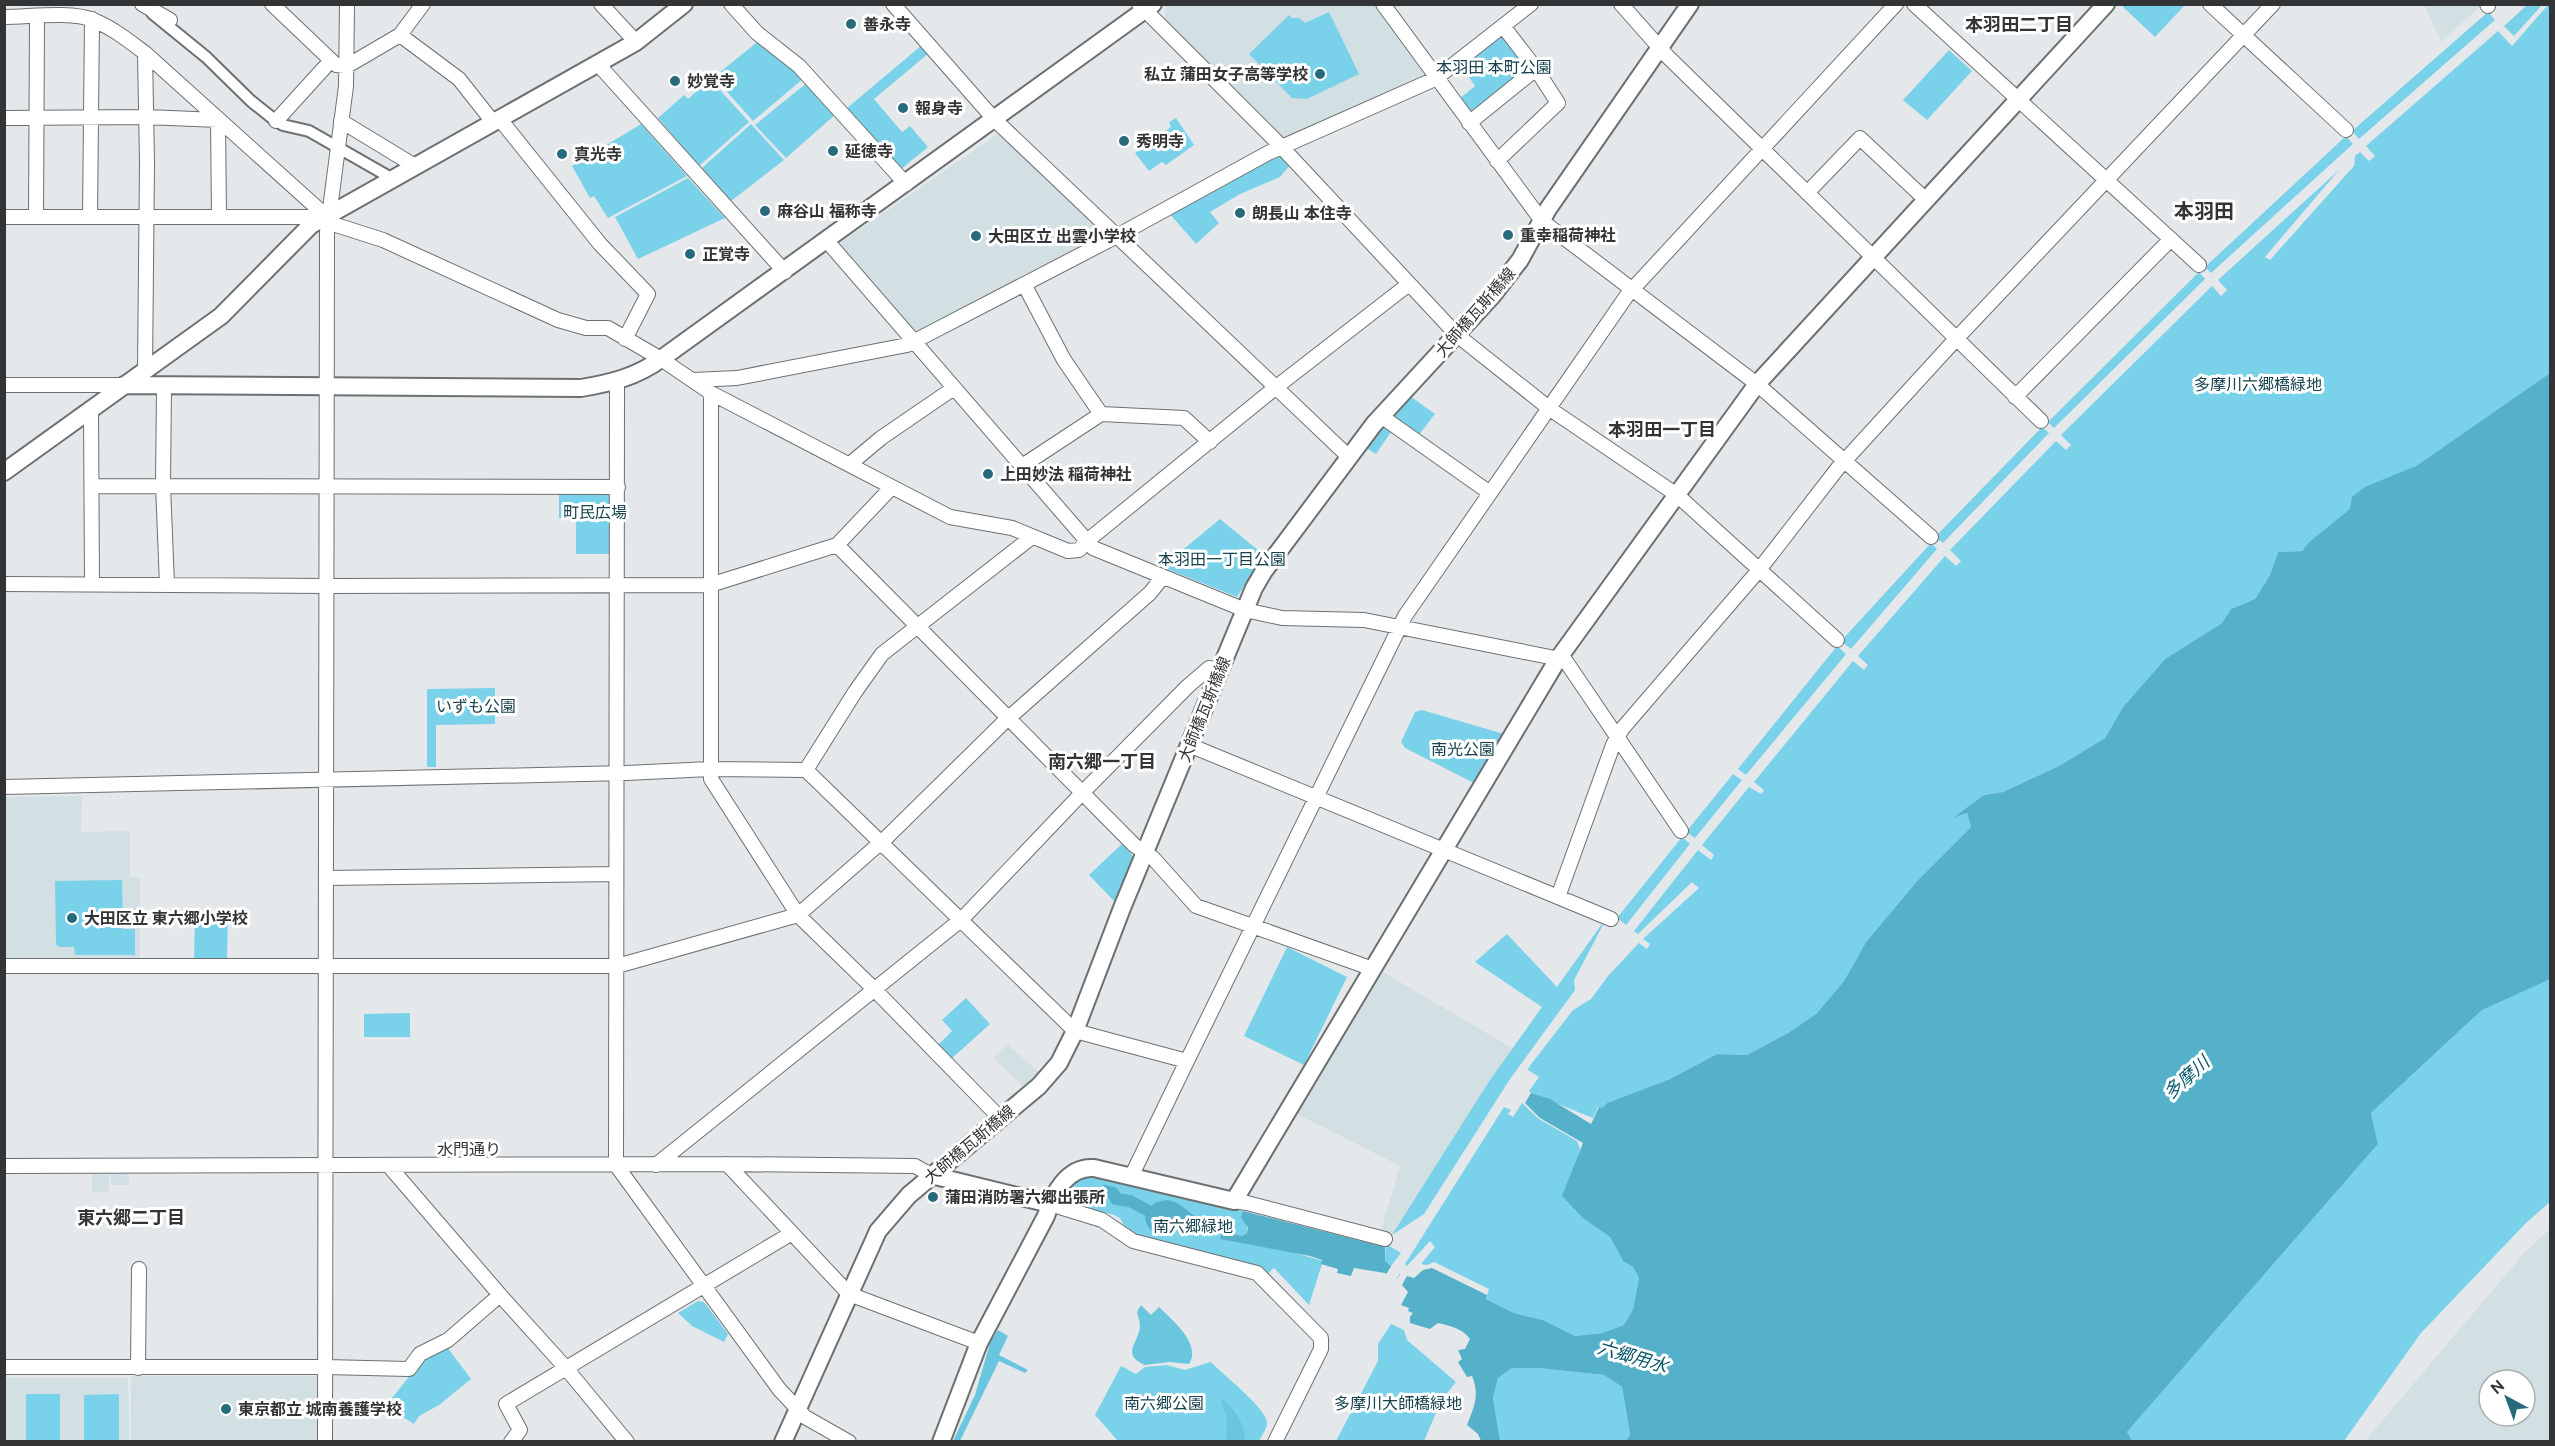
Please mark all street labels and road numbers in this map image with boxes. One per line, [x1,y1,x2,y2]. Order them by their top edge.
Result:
street label: 大師橋瓦斯橋線 [1431,264,1519,360]
street label: 大師橋瓦斯橋線 [1175,654,1233,764]
street label: 大師橋瓦斯橋線 [920,1101,1018,1187]
street label: 水門通り [437,1140,501,1158]

